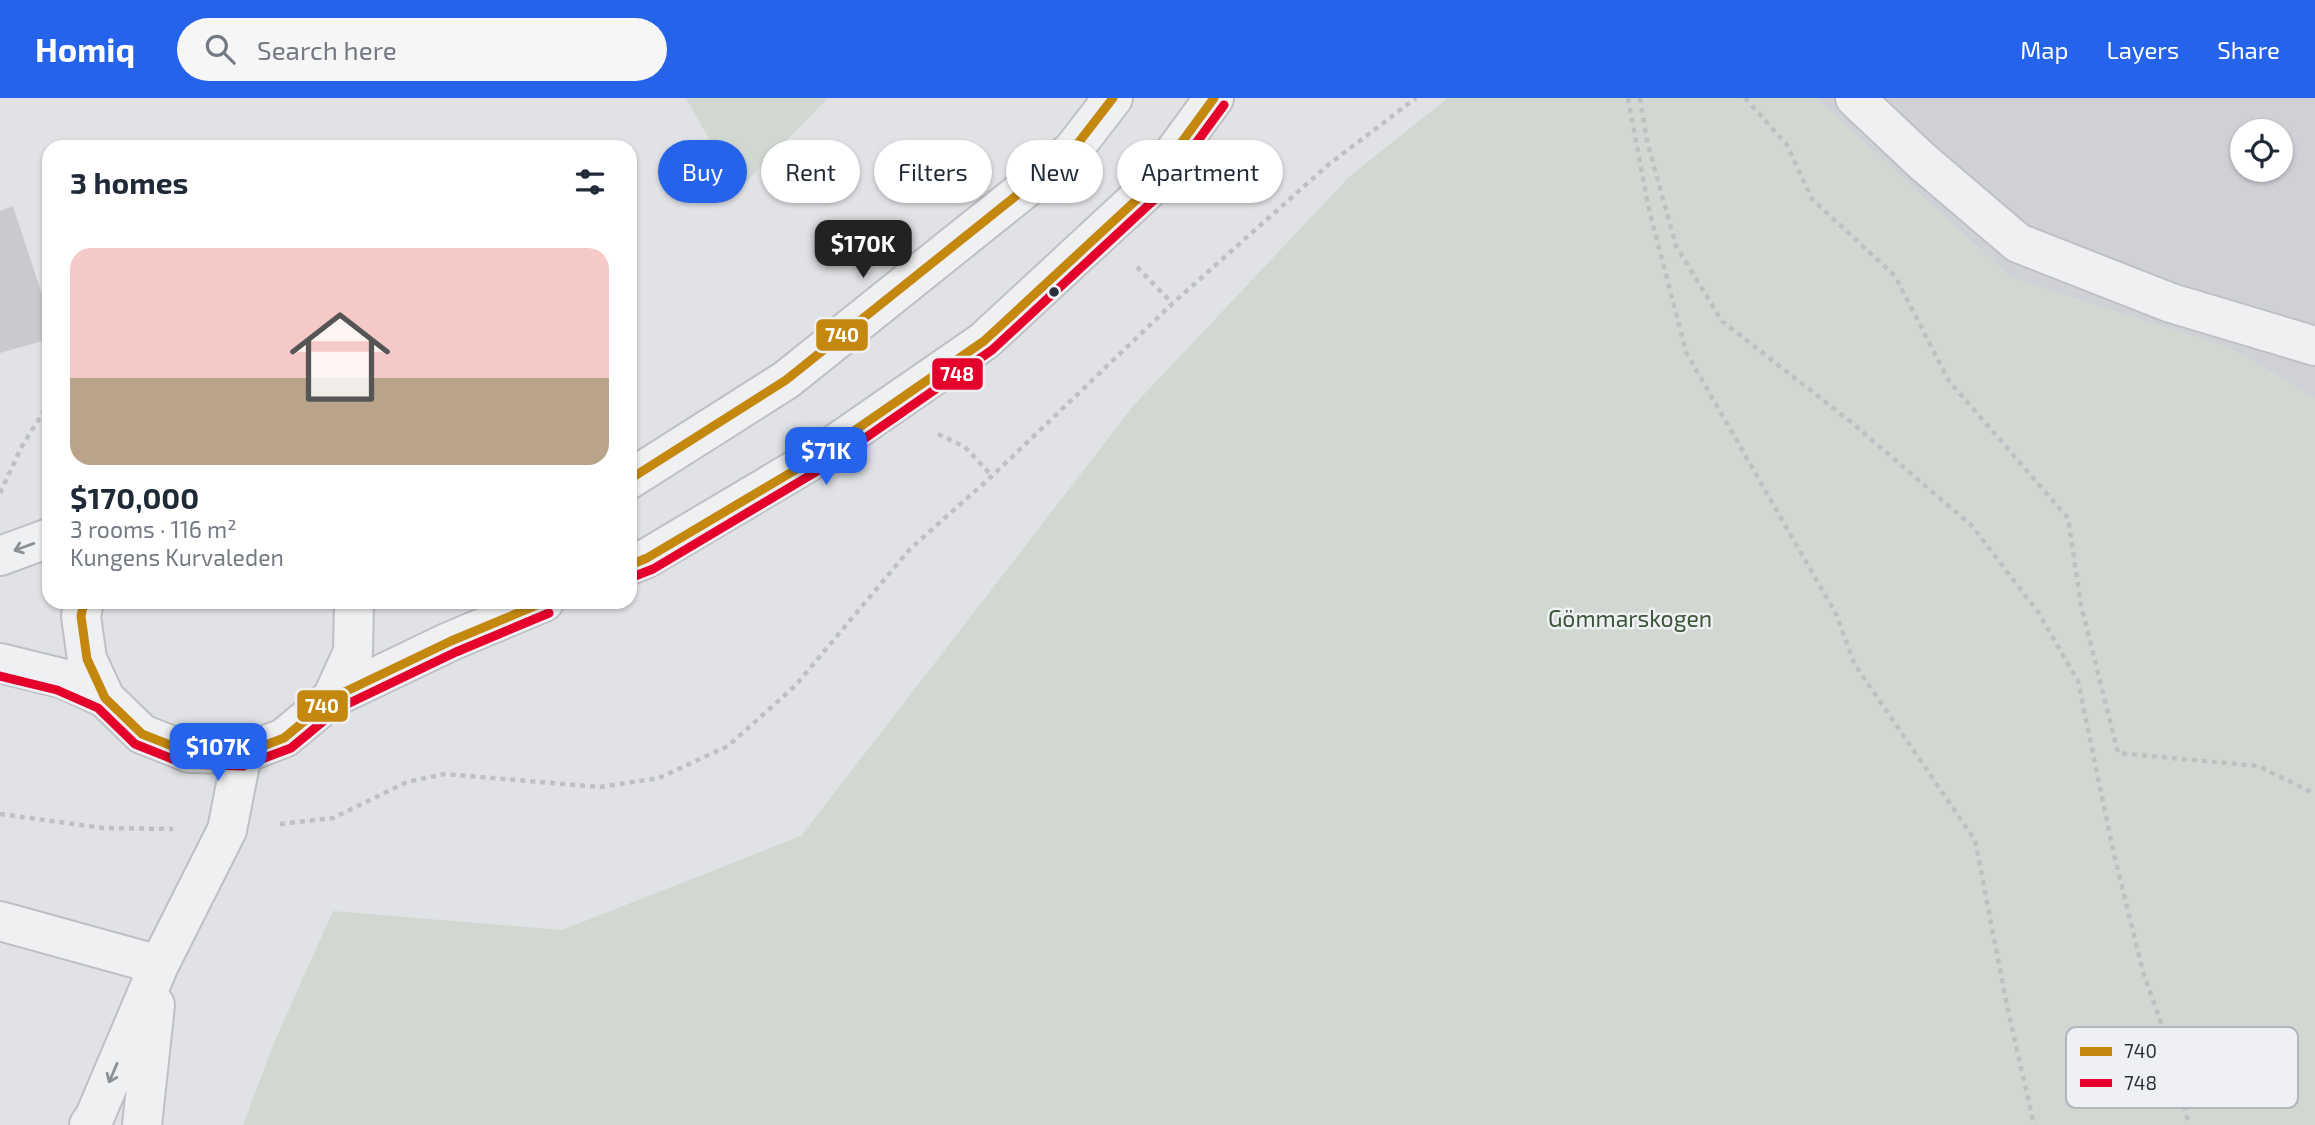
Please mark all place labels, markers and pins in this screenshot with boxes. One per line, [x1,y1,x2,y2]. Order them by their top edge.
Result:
pin: $170K [814,220,912,280]
unlabelled marker [1047,285,1061,299]
pin: $71K [785,428,867,487]
pin: $107K [169,724,267,783]

